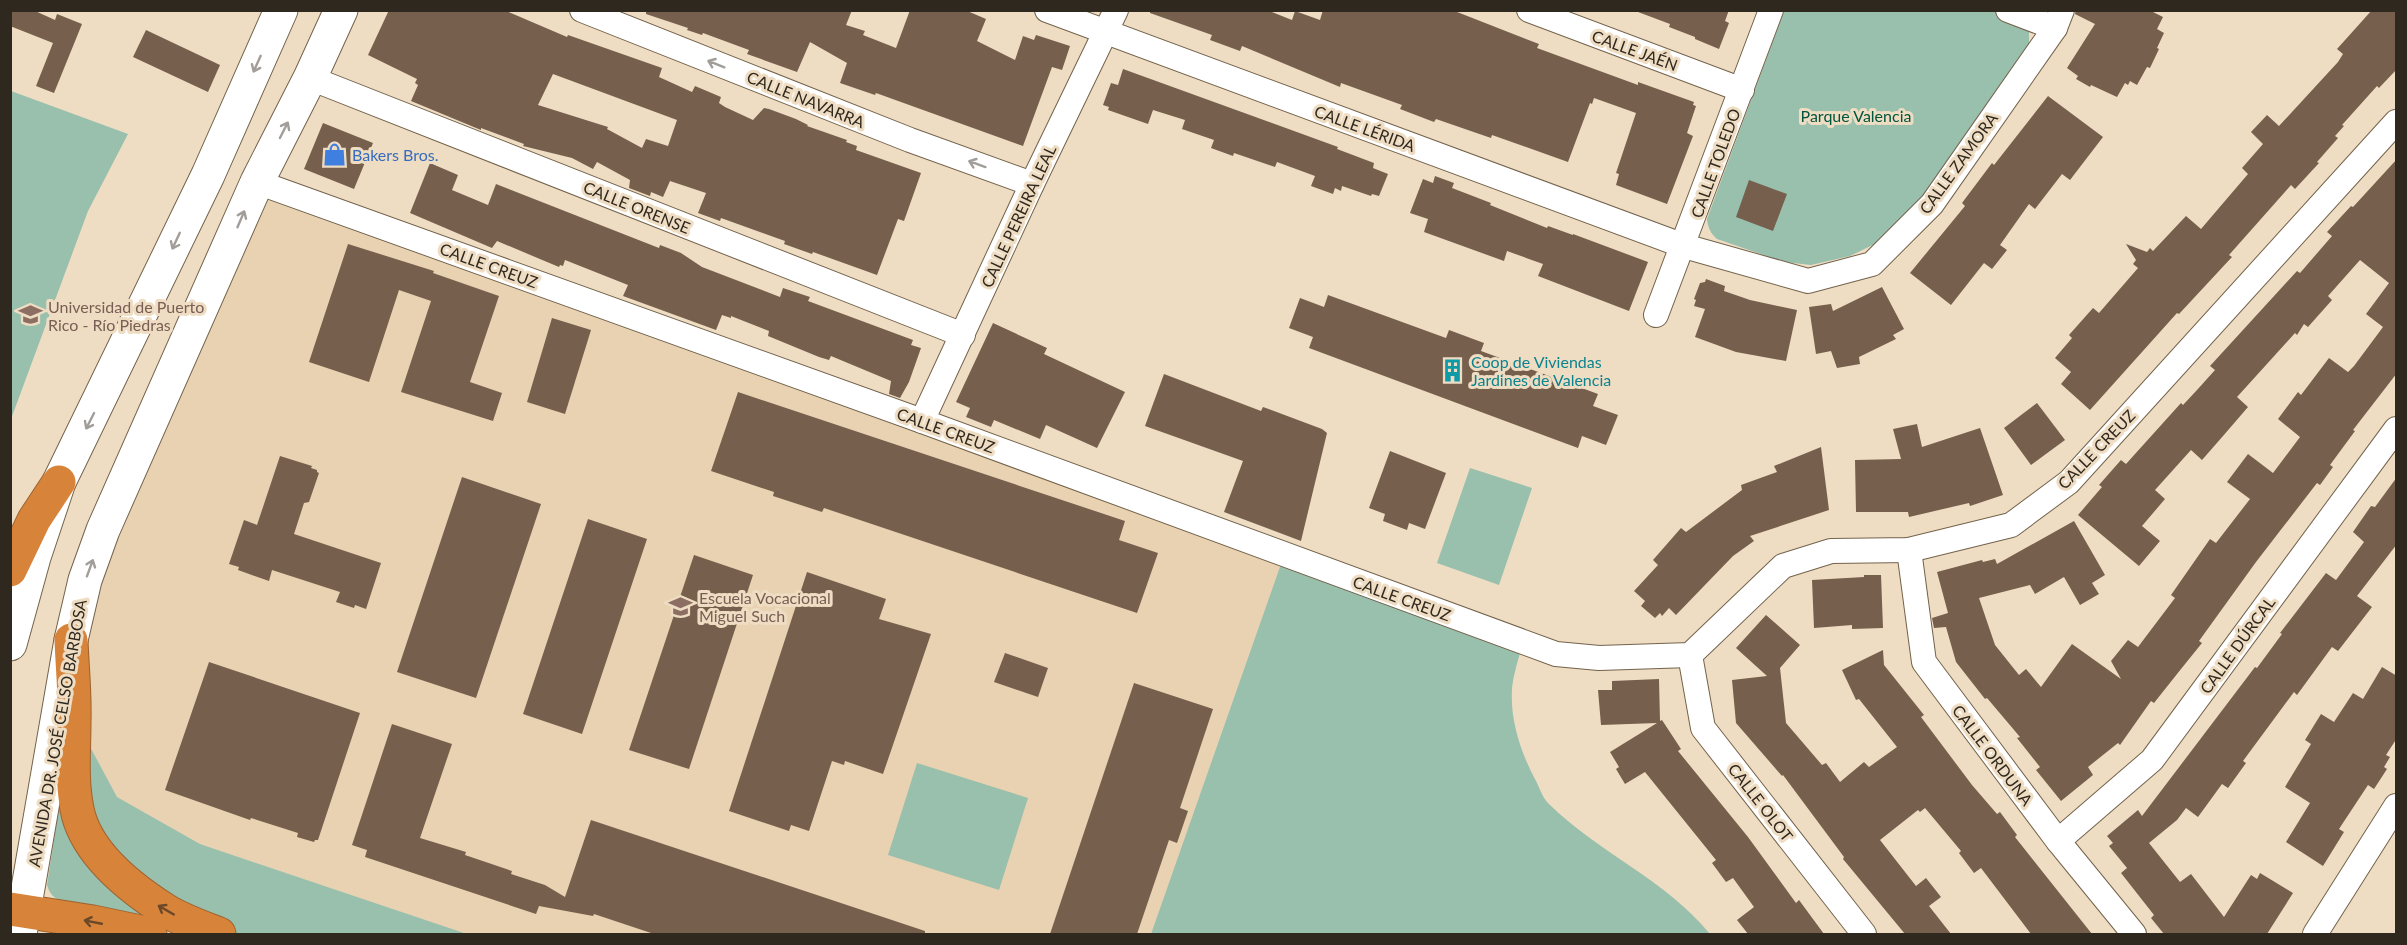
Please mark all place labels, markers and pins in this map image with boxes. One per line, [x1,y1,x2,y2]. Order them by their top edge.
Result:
shop icon: Bakers Bros. [321,141,347,167]
place label: Bakers Bros. [352,145,439,164]
place label: Universidad de Puerto Rico - Río Piedras [48,297,204,334]
school or university icon: Universidad de Puerto Rico - Río Piedras [17,302,43,328]
place label: Coop de Viviendas Jardines de Valencia [1471,352,1611,389]
building icon: Coop de Viviendas Jardines de Valencia [1440,357,1466,383]
place label: Escuela Vocacional Miguel Such [699,588,831,625]
school or university icon: Escuela Vocacional Miguel Such [668,593,694,619]

